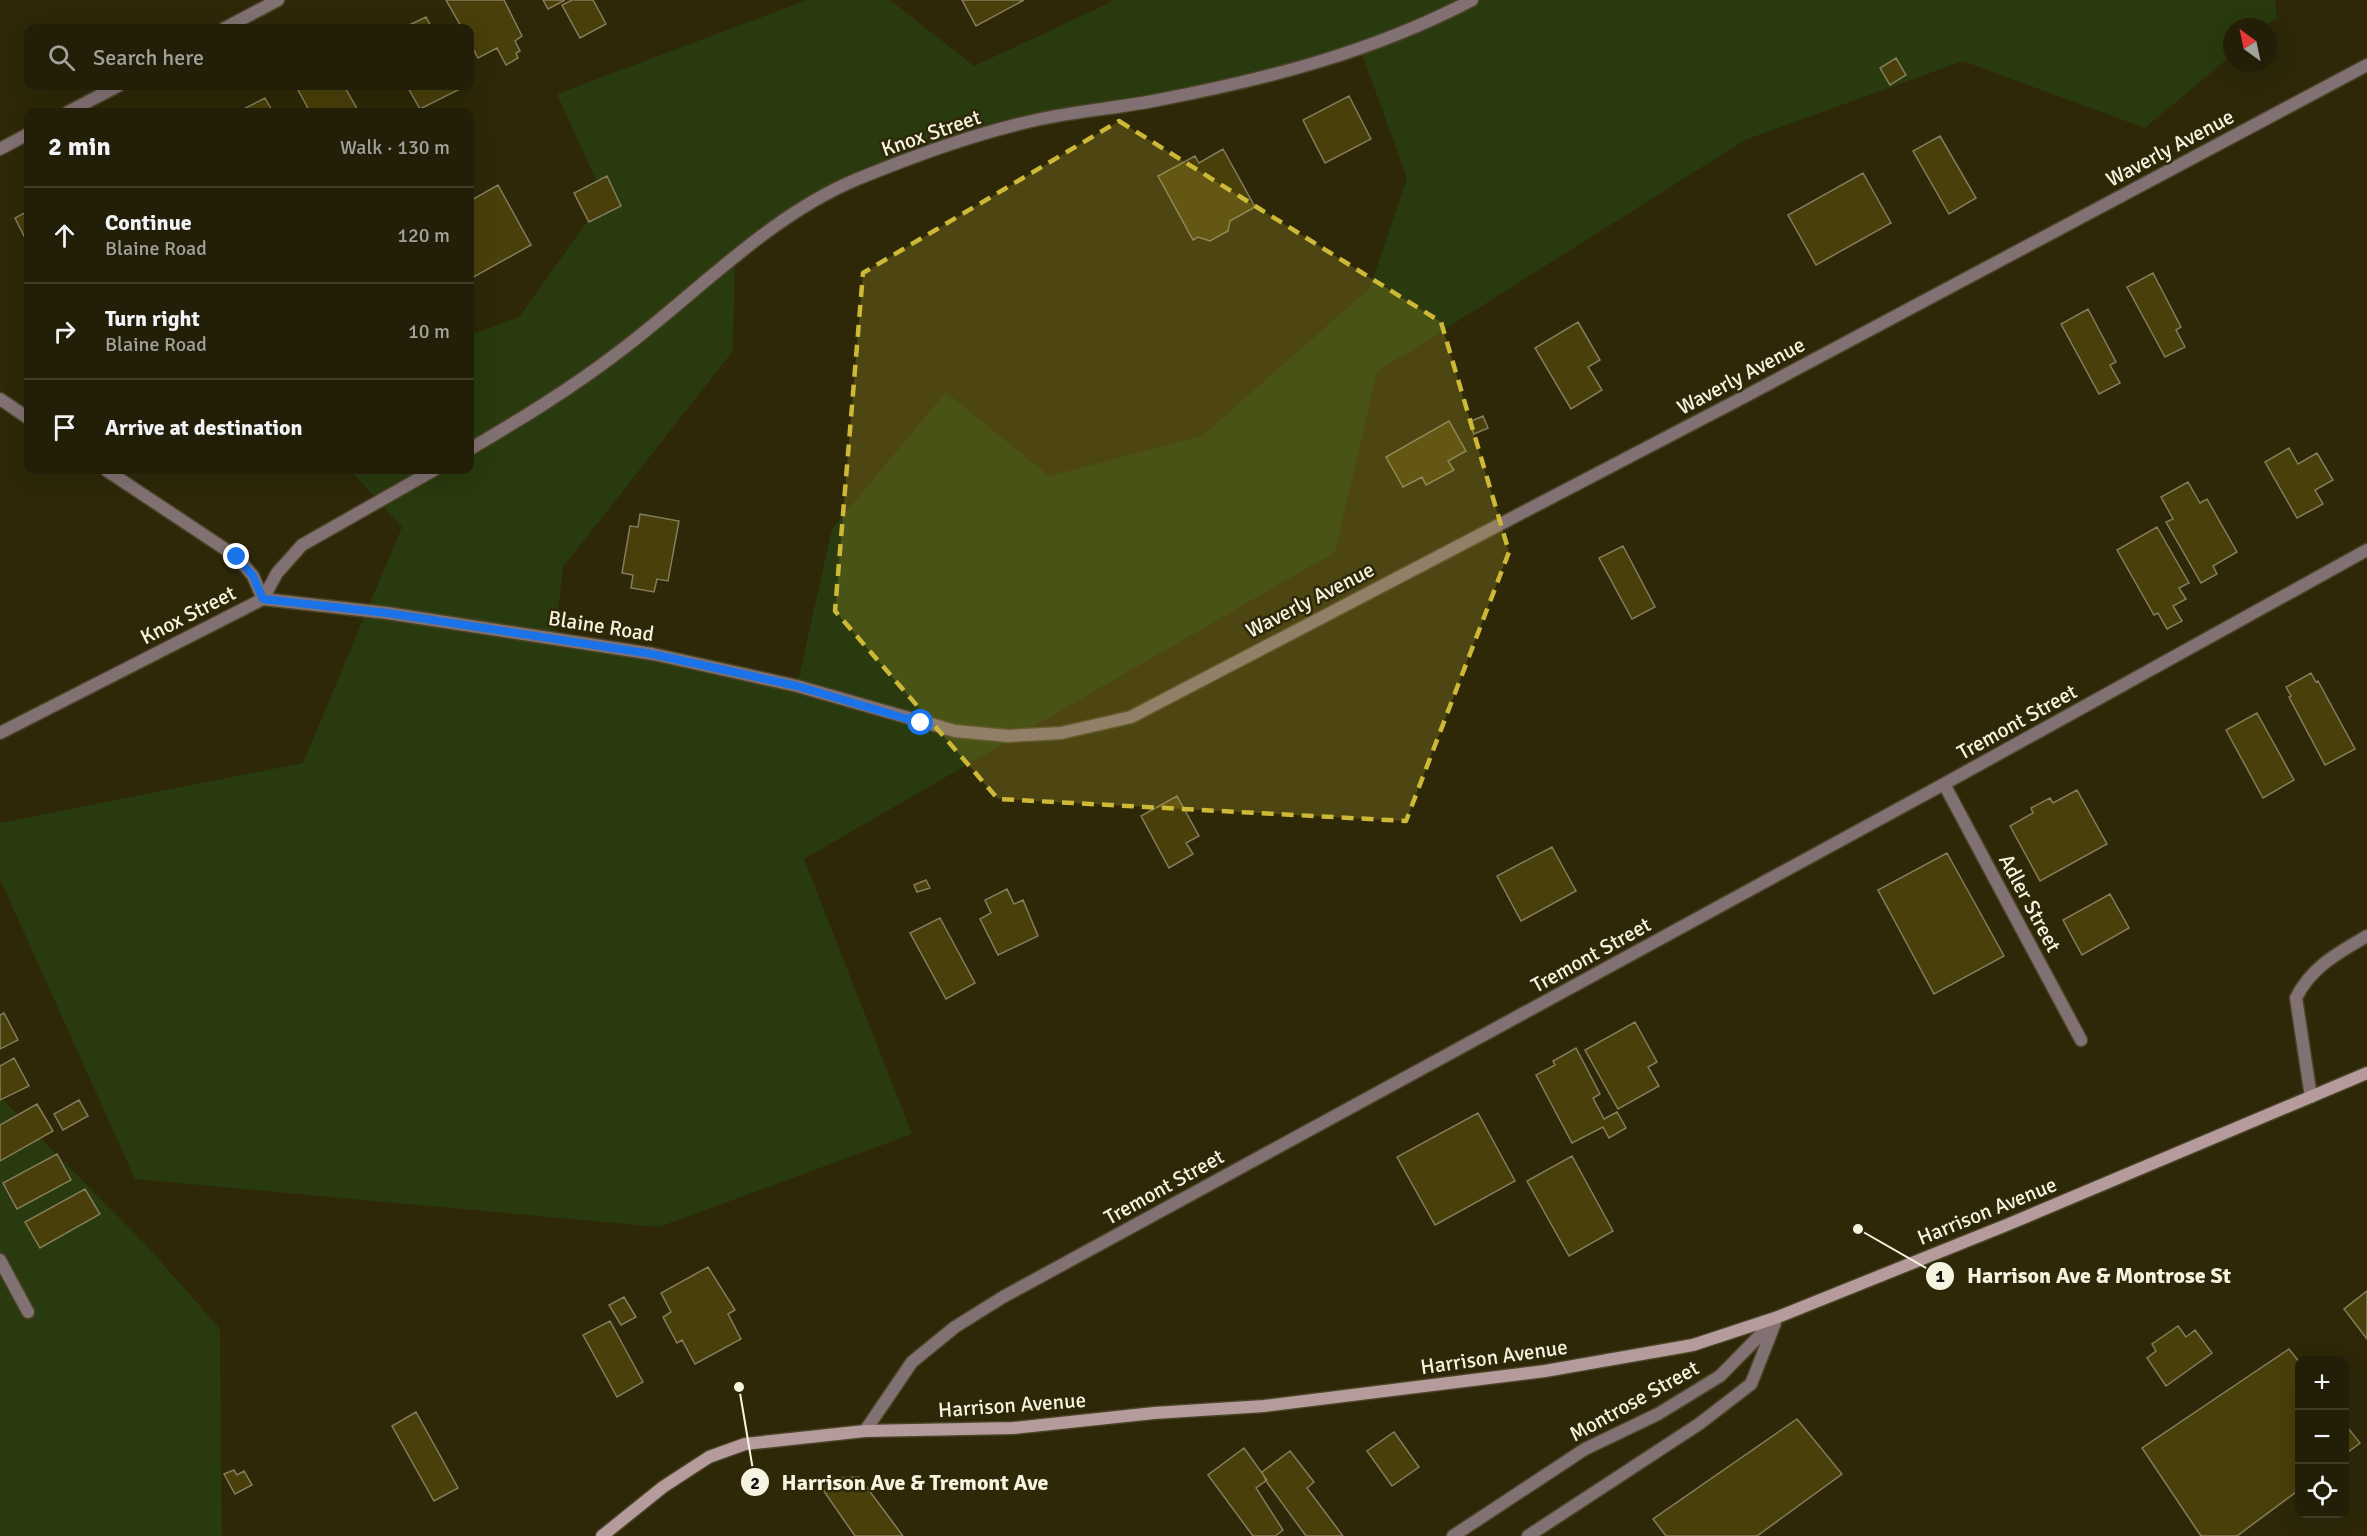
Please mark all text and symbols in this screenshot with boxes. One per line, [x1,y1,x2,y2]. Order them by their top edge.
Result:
north arrow [2223,18,2277,72]
search box [24,24,474,90]
icon: search [45,41,78,74]
text: Search here [93,44,204,71]
street label: Waverly Avenue [2102,103,2238,193]
street label: Knox Street [878,104,984,162]
text: 2 min [48,131,111,163]
text: Walk · 130 m [340,135,450,160]
text: Continue [105,209,192,236]
icon: ahead [48,219,81,252]
text: 120 m [397,223,450,248]
text: Blaine Road [105,236,207,261]
text: Turn right [105,305,200,332]
icon: right [48,315,81,348]
text: 10 m [408,319,450,344]
street label: Waverly Avenue [1673,331,1809,421]
text: Blaine Road [105,332,207,357]
icon: arrive [48,411,81,444]
text: Arrive at destination [105,414,302,441]
route end [223,543,249,569]
street label: Waverly Avenue [1241,556,1379,644]
street label: Knox Street [136,580,240,650]
street label: Blaine Road [546,605,656,647]
street label: Tremont Street [1953,678,2081,766]
route start [907,709,933,735]
street label: Adler Street [1993,850,2067,956]
street label: Tremont Street [1527,911,1655,999]
street label: Tremont Street [1100,1143,1228,1231]
street label: Harrison Avenue [1913,1171,2061,1251]
callout: Harrison Ave & Montrose St [1925,1256,2243,1296]
text: Harrison Ave & Montrose St [1967,1262,2231,1289]
text: 1 [1935,1265,1945,1287]
street label: Harrison Avenue [1419,1334,1569,1380]
street label: Montrose Street [1565,1355,1703,1447]
map controls [2295,1356,2349,1518]
button: + [2295,1356,2349,1410]
street label: Harrison Avenue [937,1387,1087,1423]
button: − [2295,1410,2349,1464]
callout: Harrison Ave & Tremont Ave [740,1462,1061,1502]
button: locate [2295,1464,2349,1518]
text: Harrison Ave & Tremont Ave [782,1469,1048,1496]
text: 2 [750,1472,760,1494]

